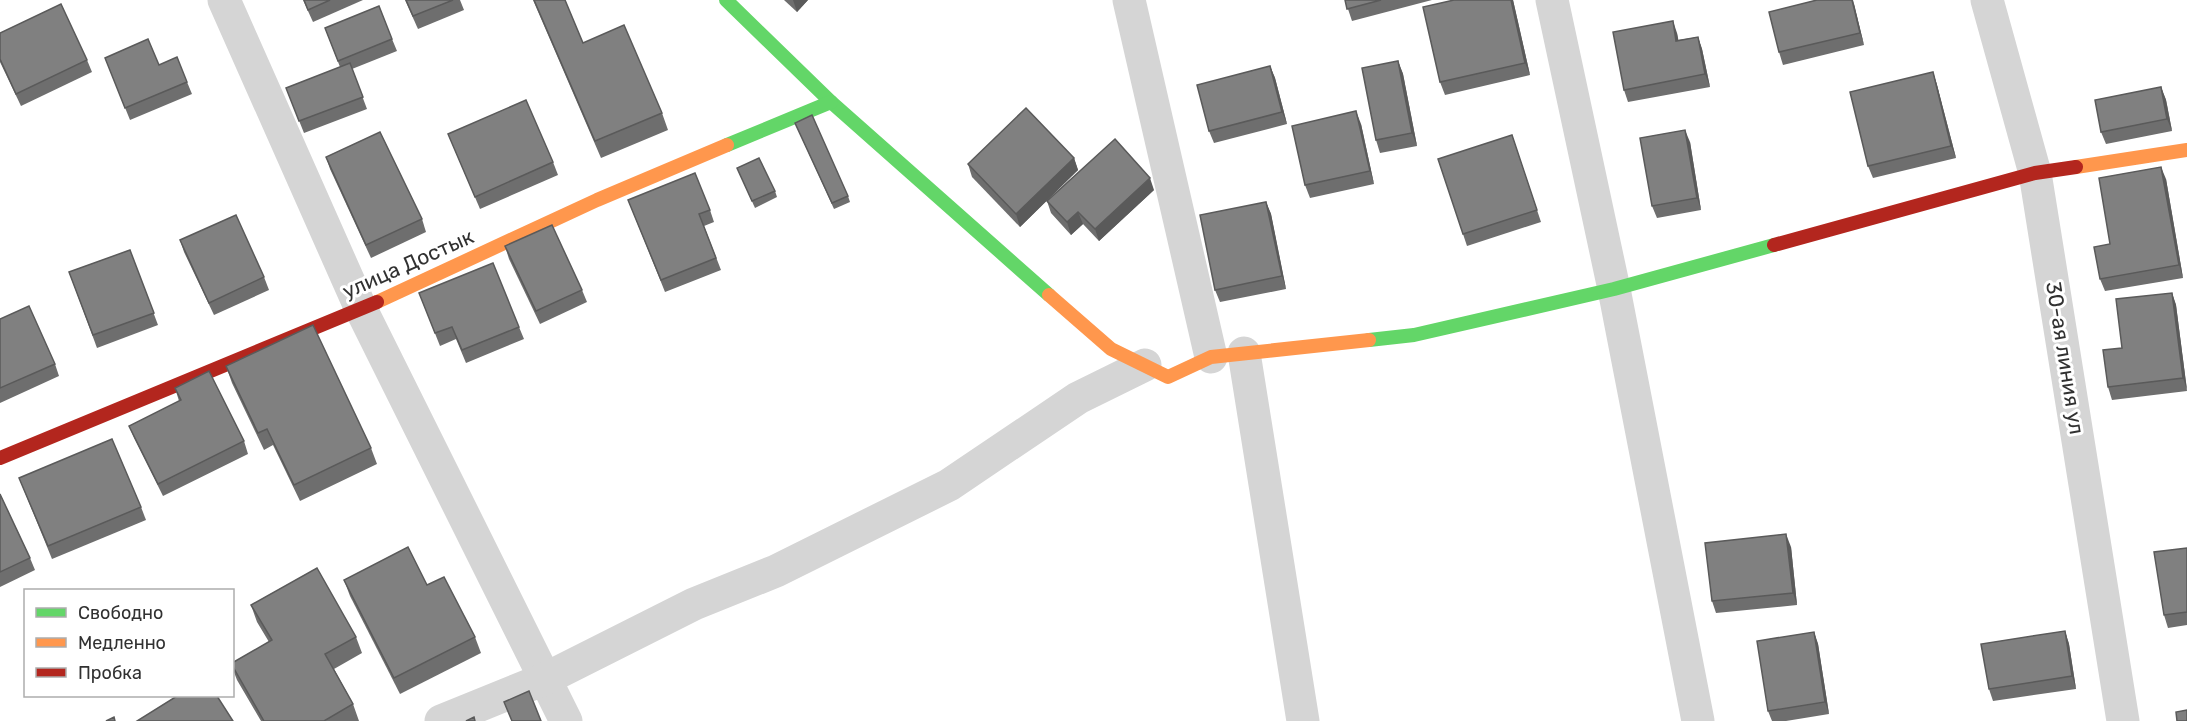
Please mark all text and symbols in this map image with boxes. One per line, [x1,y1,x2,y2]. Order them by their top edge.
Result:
street label: улица Достык [338,223,477,304]
street label: 30-ая линия ул [2041,280,2090,436]
legend [24,589,234,697]
text: Свободно [78,602,163,624]
text: Медленно [78,632,166,654]
text: Пробка [78,662,142,684]

